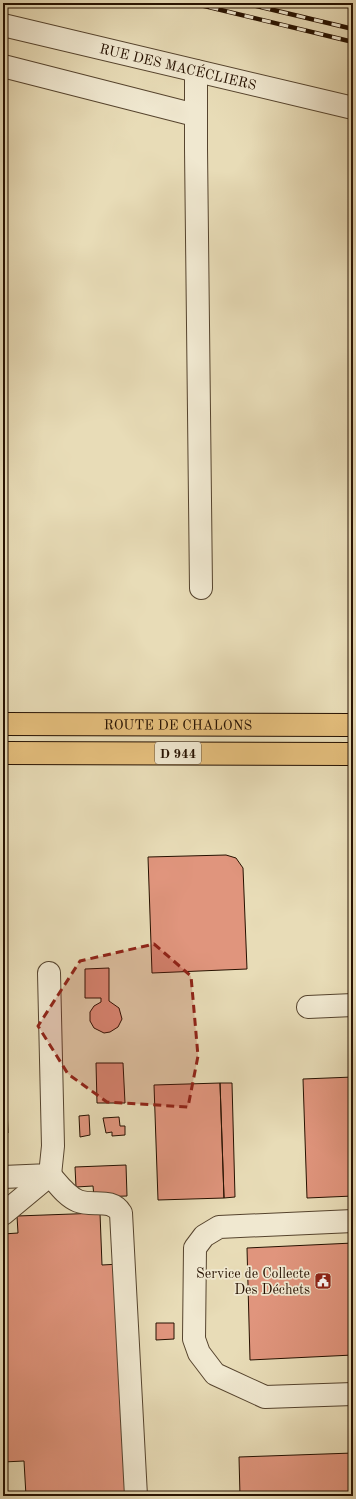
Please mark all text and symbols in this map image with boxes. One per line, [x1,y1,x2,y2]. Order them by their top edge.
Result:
street label: RUE DES MACÉCLIERS [98,42,258,93]
street label: ROUTE DE CHALONS [104,718,252,733]
road number: D 944 [155,742,201,764]
place label: Service de Collecte Des Déchets [196,1267,310,1297]
public building icon: Service de Collecte Des Déchets [313,1271,333,1291]

